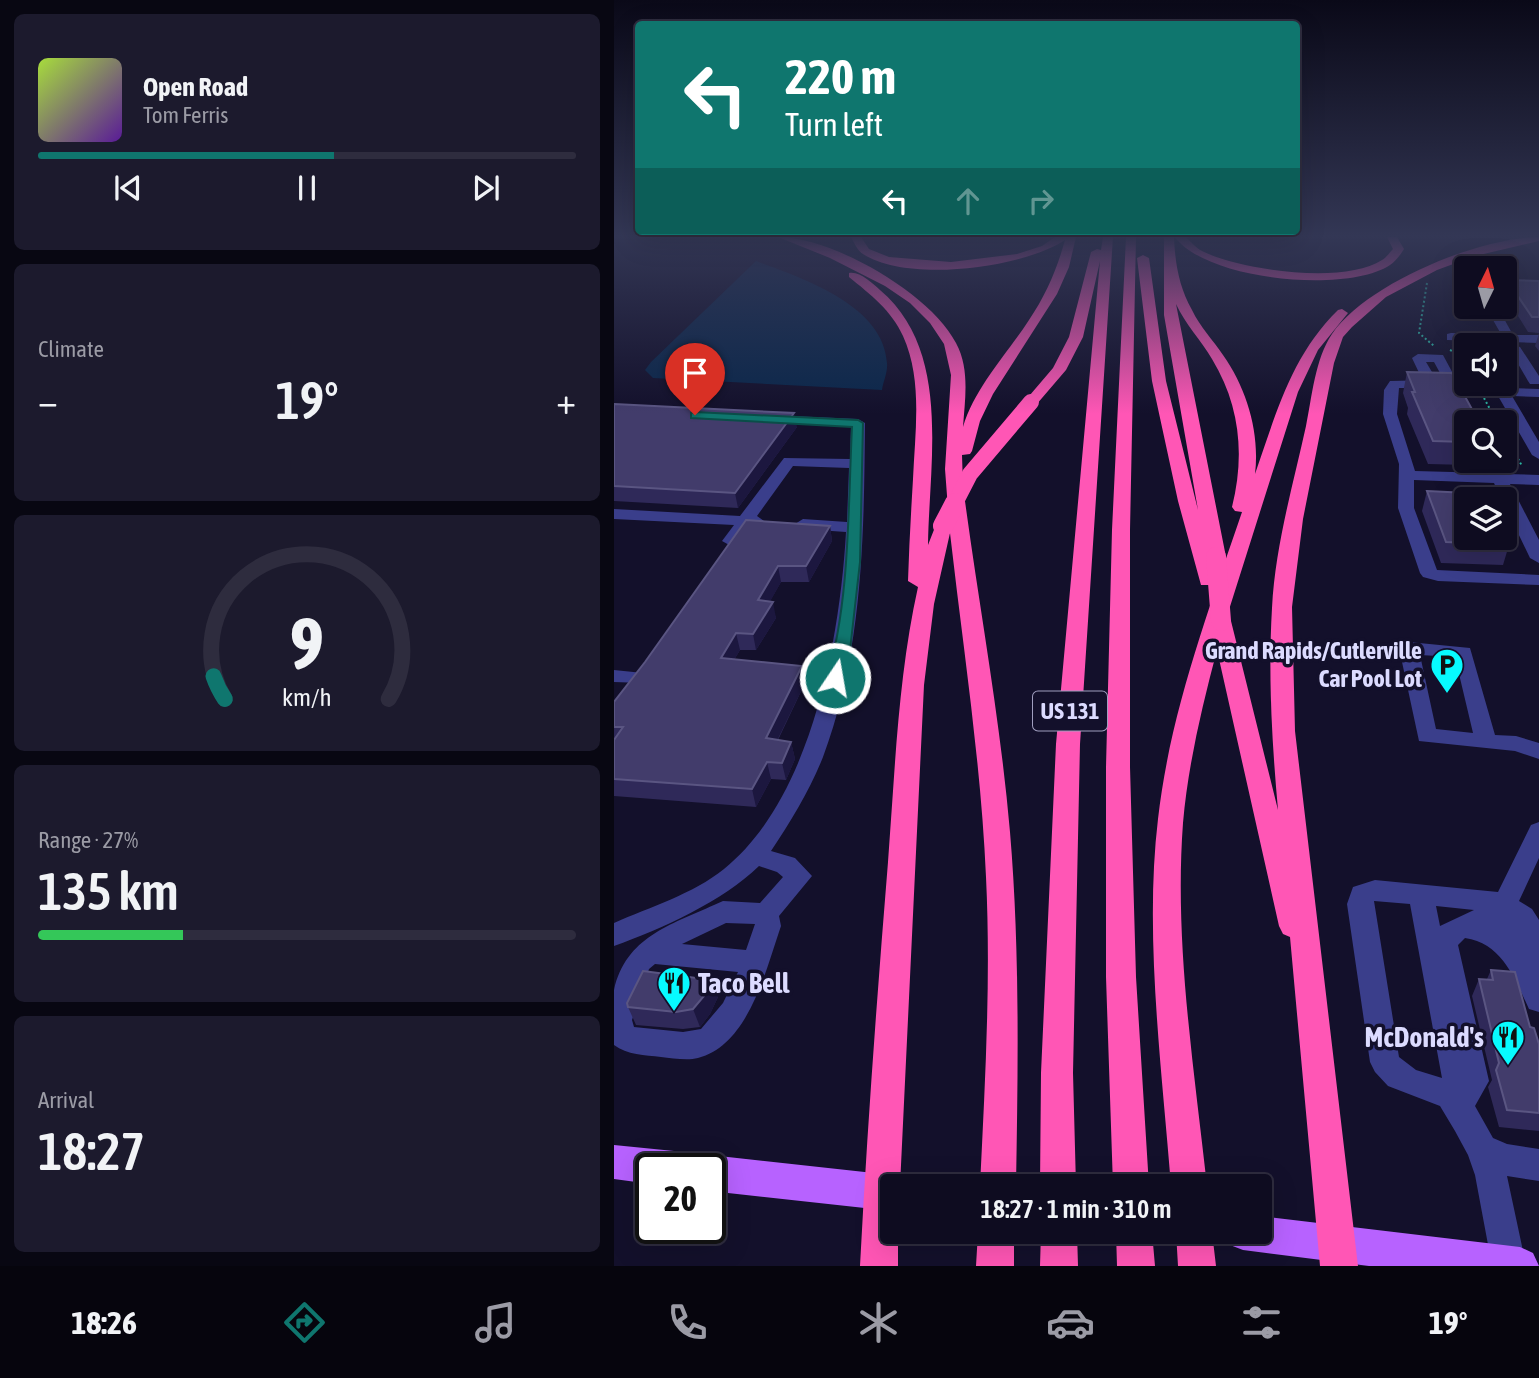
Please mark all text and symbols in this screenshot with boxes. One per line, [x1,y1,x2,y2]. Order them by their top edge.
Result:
text: 220 m [785,48,896,104]
icon: left [670,49,761,140]
text: Open Road [143,72,248,102]
text: Tom Ferris [143,102,228,128]
text: Turn left [785,106,883,143]
icon: previous [109,169,147,207]
icon: pause [288,169,326,207]
icon: next [467,169,505,207]
icon: left [876,182,914,220]
icon: ahead [949,182,987,220]
icon: right [1022,182,1060,220]
north arrow [1454,256,1517,318]
map controls [1454,256,1517,550]
button: sound [1454,333,1517,396]
text: Climate [38,336,104,362]
pin [665,343,725,415]
icon: arrive [676,354,714,392]
text: 19° [275,370,339,430]
text: − [38,379,58,422]
text: + [556,379,576,422]
button: search [1454,410,1517,473]
button: layers [1454,487,1517,550]
text: 9 [290,601,324,684]
place label: Grand Rapids/Cutlerville Car Pool Lot [1205,637,1422,692]
position arrow [798,641,872,715]
parking icon: Grand Rapids/Cutlerville Car Pool Lot [1428,646,1466,695]
text: km/h [282,683,332,711]
road number: US 131 [1033,692,1107,730]
text: Range · 27% [38,827,138,853]
text: 135 km [38,861,179,921]
restaurant icon: Taco Bell [655,964,693,1013]
place label: Taco Bell [698,967,790,999]
restaurant icon: McDonald's [1489,1018,1527,1067]
place label: McDonald's [1365,1021,1484,1053]
text: Arrival [38,1087,94,1113]
text: 18:27 [38,1121,145,1181]
speed limit sign: 20 [635,1153,726,1244]
text: 18:27 · 1 min · 310 m [981,1194,1171,1224]
icon: directions [280,1298,329,1347]
icon: music [471,1298,520,1347]
icon: phone [663,1298,712,1347]
icon: climate [854,1298,903,1347]
icon: car [1046,1298,1095,1347]
icon: filters [1237,1298,1286,1347]
text: 18:26 [71,1304,137,1341]
text: 19° [1429,1304,1468,1341]

